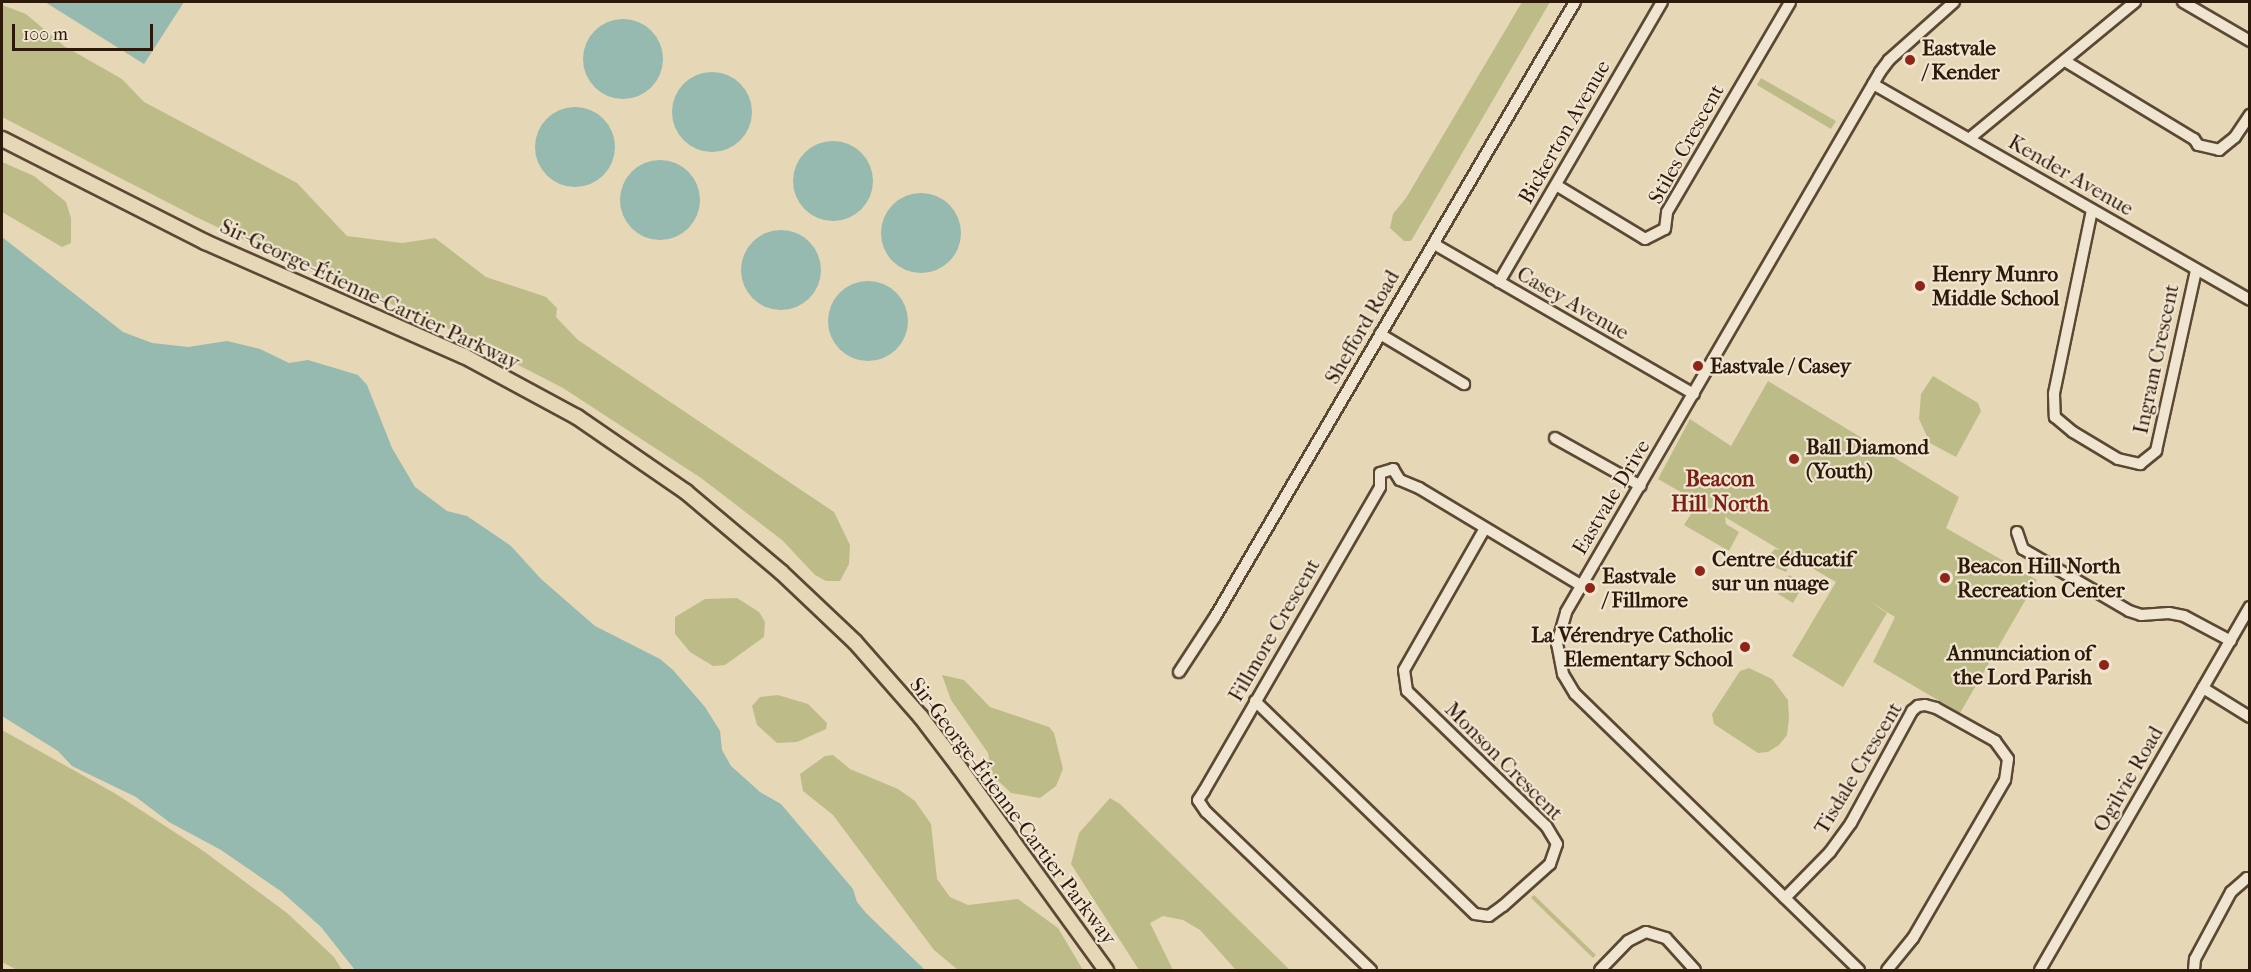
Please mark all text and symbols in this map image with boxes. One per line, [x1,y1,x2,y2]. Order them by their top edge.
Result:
scale bar [15,12,156,50]
text: 100 m [23,24,68,45]
place label: Eastvale / Kender [1922,35,2000,85]
marker: Eastvale / Kender [1903,53,1917,67]
street label: Bickerton Avenue [1513,56,1615,208]
street label: Stiles Crescent [1643,80,1729,208]
street label: Kender Avenue [2004,129,2138,221]
street label: Sir-George-Étienne-Cartier Parkway [216,213,524,375]
street label: Casey Avenue [1513,261,1633,345]
place label: Henry Munro Middle School [1932,261,2059,311]
street label: Shefford Road [1319,266,1405,388]
marker: Henry Munro Middle School [1913,279,1927,293]
street label: Ingram Crescent [2128,282,2184,436]
place label: Eastvale / Casey [1710,353,1851,379]
marker: Eastvale / Casey [1691,359,1705,373]
place label: Ball Diamond (Youth) [1806,434,1929,484]
street label: Eastvale Drive [1567,435,1655,559]
marker: Ball Diamond (Youth) [1787,452,1801,466]
district label: Beacon Hill North [1671,466,1769,518]
place label: Centre éducatif sur un nuage [1712,546,1853,596]
place label: Beacon Hill North Recreation Center [1957,553,2125,603]
street label: Fillmore Crescent [1223,554,1325,706]
place label: Eastvale / Fillmore [1602,563,1688,613]
marker: Centre éducatif sur un nuage [1693,564,1707,578]
marker: Beacon Hill North Recreation Center [1938,571,1952,585]
marker: Eastvale / Fillmore [1583,581,1597,595]
place label: La Vérendrye Catholic Elementary School [1531,622,1733,672]
marker: La Vérendrye Catholic Elementary School [1738,640,1752,654]
place label: Annunciation of the Lord Parish [1947,640,2092,690]
marker: Annunciation of the Lord Parish [2097,658,2111,672]
street label: Sir-George-Étienne-Cartier Parkway [904,673,1122,949]
street label: Monson Crescent [1440,697,1568,825]
street label: Tisdale Crescent [1809,697,1907,839]
street label: Ogilvie Road [2088,722,2168,836]

